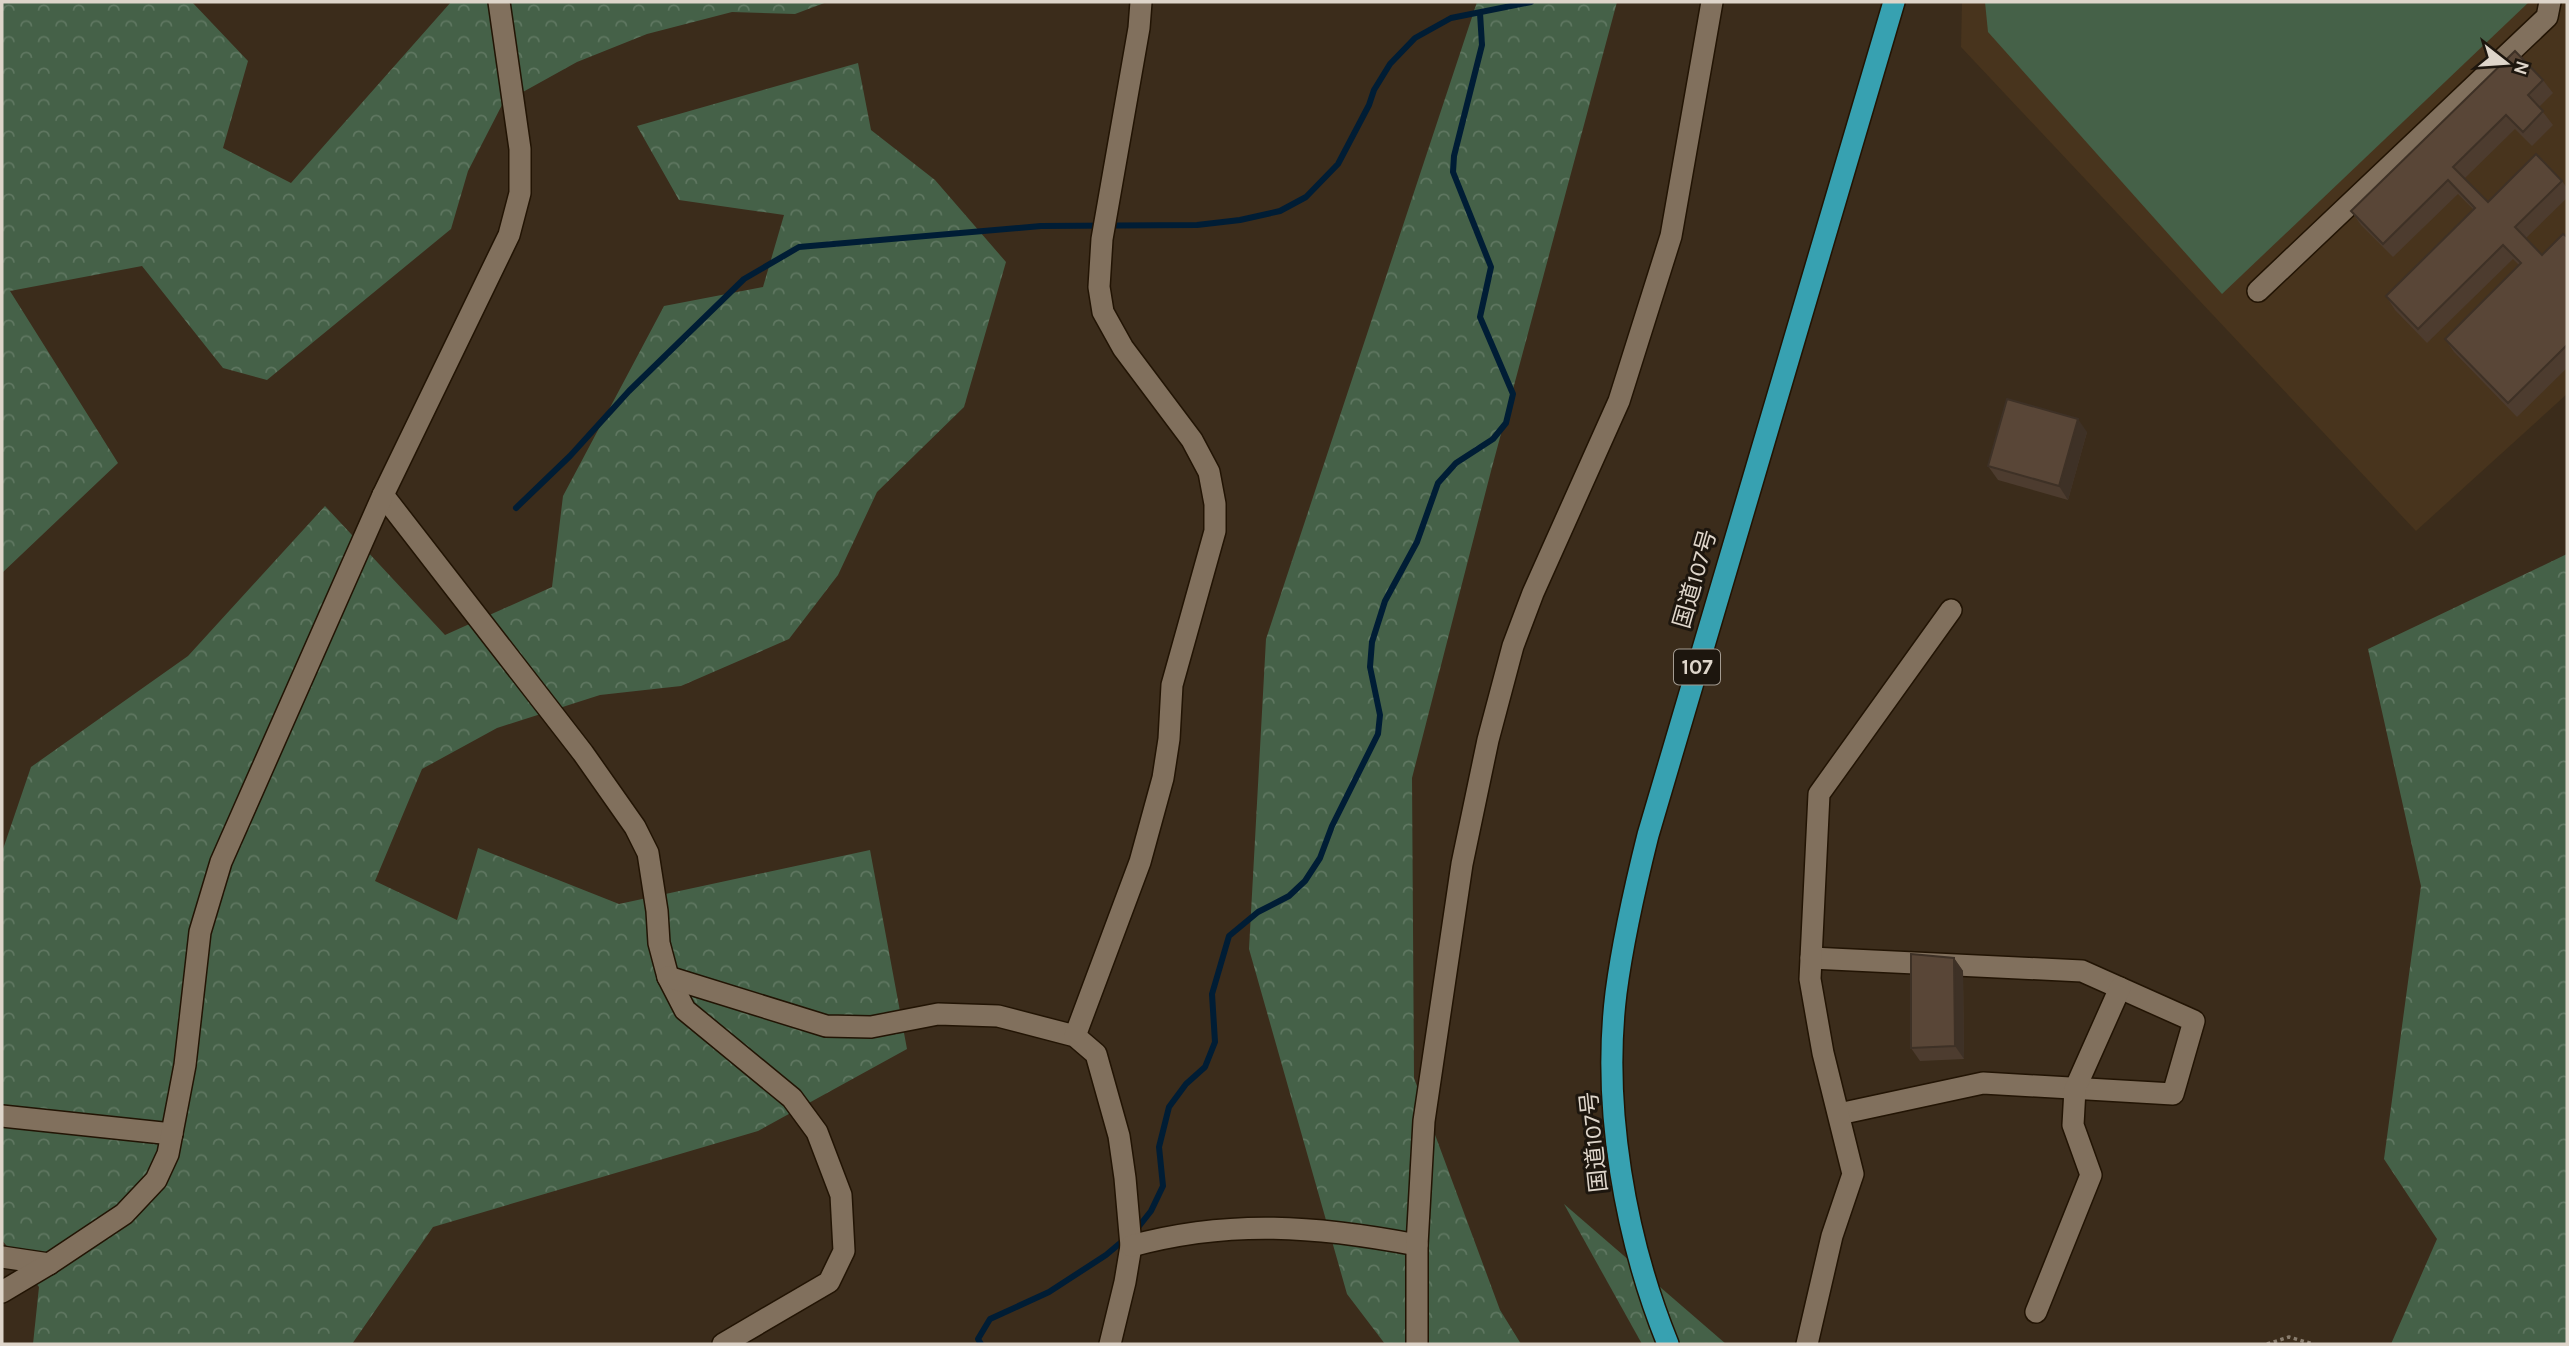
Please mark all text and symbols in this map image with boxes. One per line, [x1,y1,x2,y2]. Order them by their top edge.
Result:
north arrow [2471,28,2541,98]
text: N [2509,58,2534,77]
street label: 国道107号 [1668,527,1722,631]
road number: 107 [1674,650,1720,684]
street label: 国道107号 [1575,1090,1613,1194]

